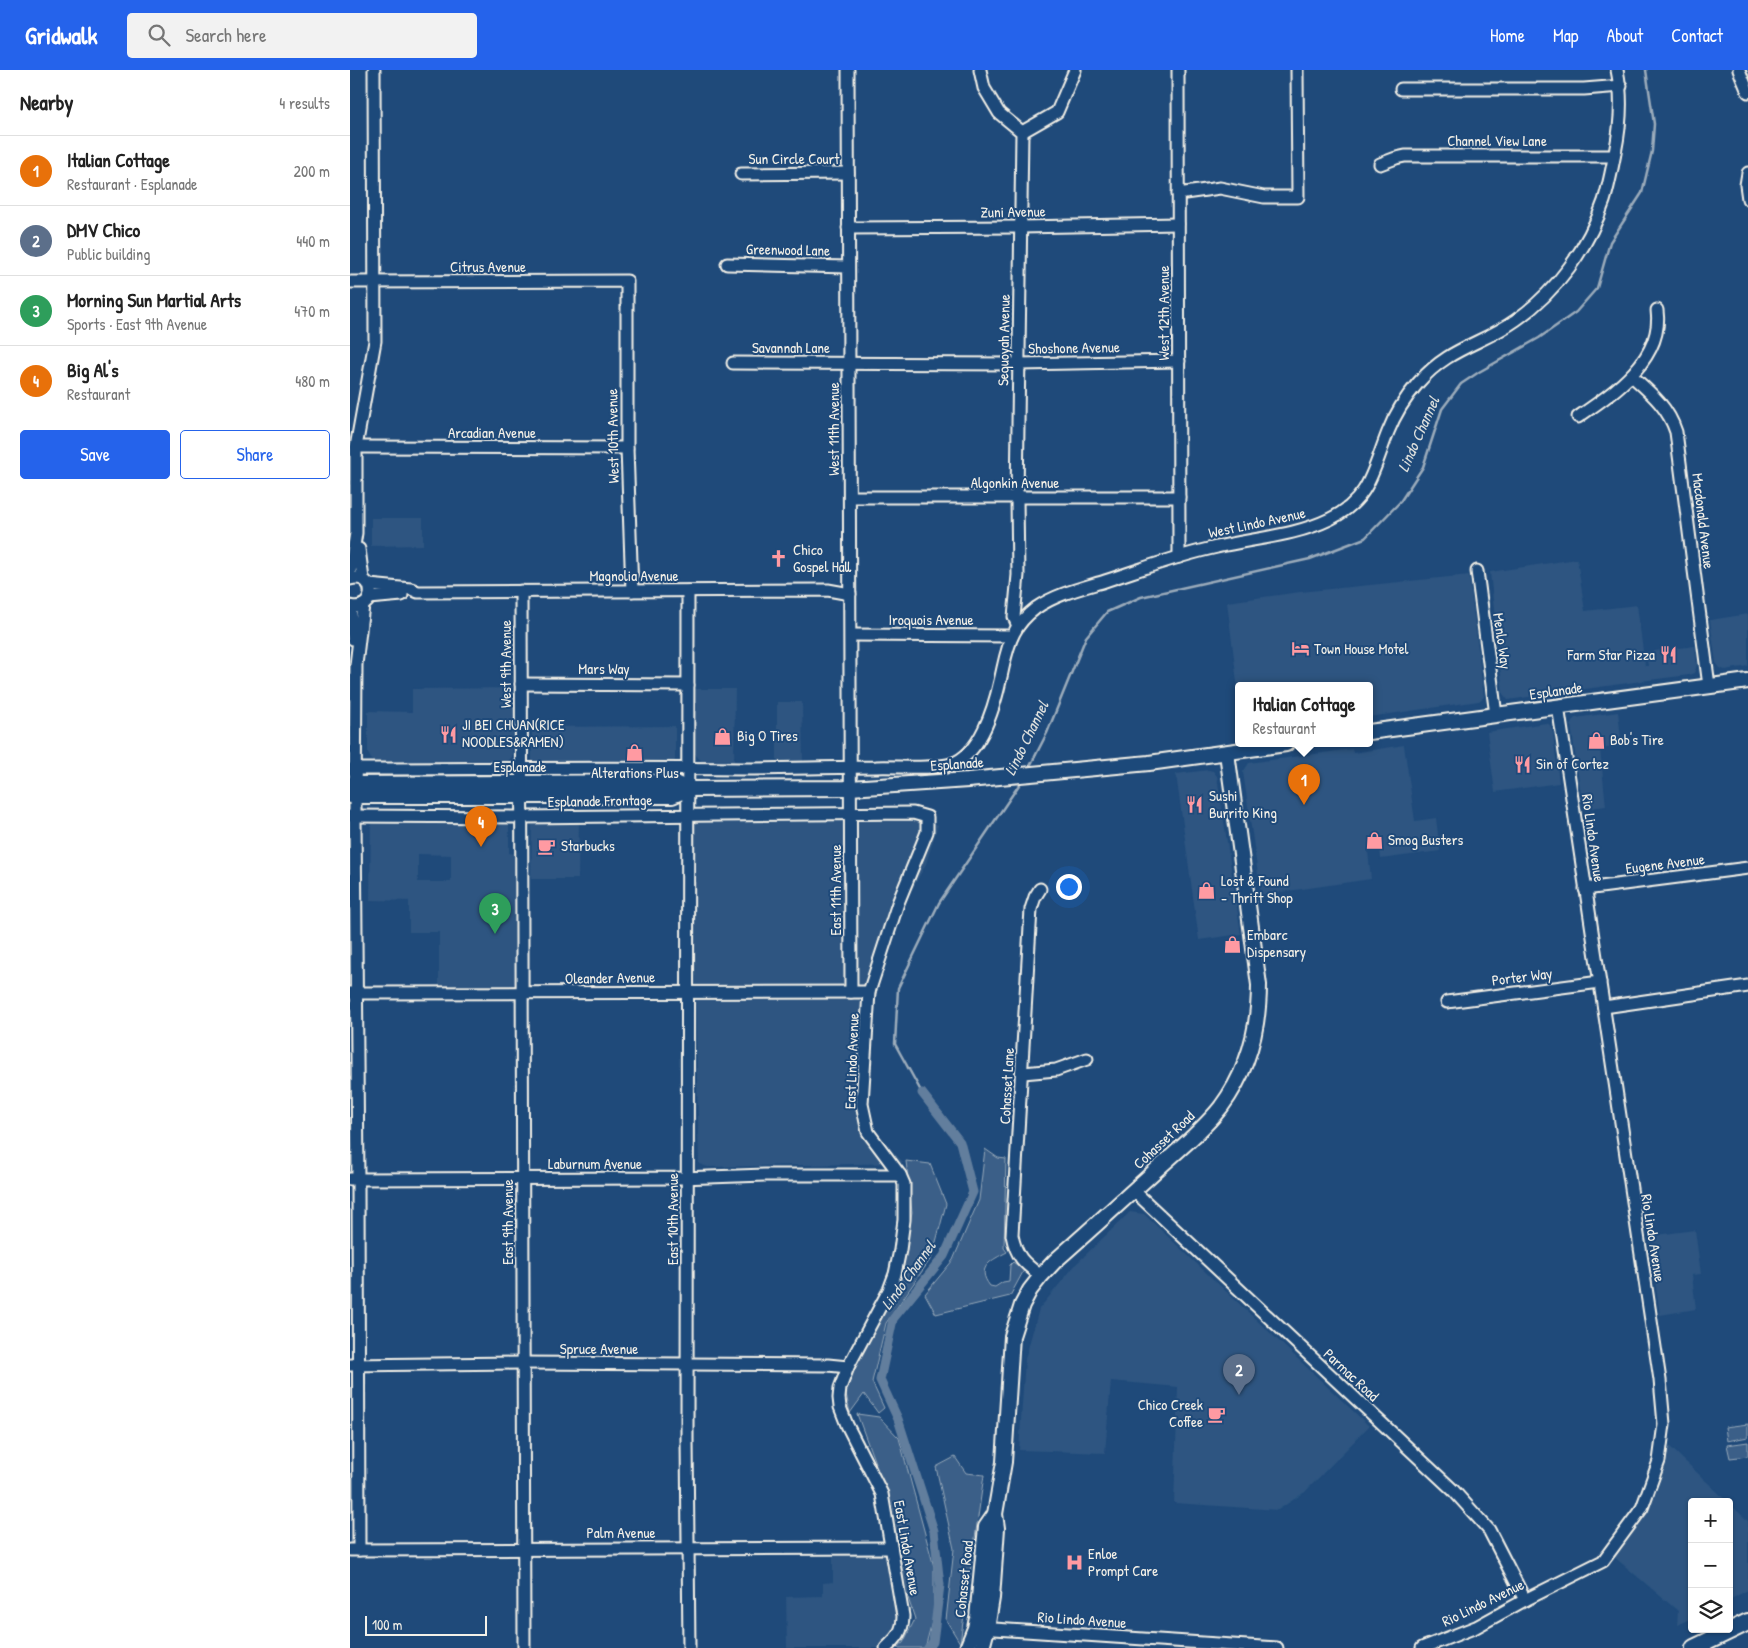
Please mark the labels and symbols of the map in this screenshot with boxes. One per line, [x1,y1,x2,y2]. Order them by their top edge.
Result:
street label: Channel View Lane [1447,130,1547,151]
street label: Sun Circle Court [749,148,840,169]
street label: Zuni Avenue [980,200,1046,223]
street label: Greenwood Lane [746,238,830,261]
street label: Citrus Avenue [450,256,526,277]
street label: West 12th Avenue [1153,265,1174,361]
street label: Sequoyah Avenue [992,294,1015,386]
street label: Shoshone Avenue [1028,336,1120,359]
street label: Savannah Lane [752,337,830,358]
street label: West 11th Avenue [823,382,844,476]
street label: West 10th Avenue [601,388,624,484]
water label: Lindo Channel [1392,392,1445,475]
street label: Arcadian Avenue [448,422,536,443]
street label: Algonkin Avenue [971,472,1059,493]
street label: Macdonald Avenue [1687,472,1720,570]
street label: West Lindo Avenue [1206,502,1307,543]
place label: Chico Gospel Hall [793,539,852,577]
church icon: Chico Gospel Hall [769,549,789,569]
street label: Magnolia Avenue [589,565,679,586]
street label: Iroquois Avenue [889,609,974,630]
street label: Menlo Way [1488,611,1517,670]
street label: West 9th Avenue [495,620,516,708]
place label: Town House Motel [1314,638,1409,659]
hotel icon: Town House Motel [1290,639,1310,659]
place label: Farm Star Pizza [1567,644,1655,665]
restaurant icon: Farm Star Pizza [1659,645,1679,665]
street label: Mars Way [578,658,630,679]
street label: Esplanade [1528,676,1584,705]
water label: Lindo Channel [999,697,1054,779]
place label: JI BEI CHUAN(RICE NOODLES&RAMEN) [462,714,565,752]
restaurant icon: JI BEI CHUAN(RICE NOODLES&RAMEN) [438,724,458,744]
place label: Big O Tires [737,725,798,746]
shop icon: Big O Tires [713,726,733,746]
place label: Bob's Tire [1610,729,1664,750]
shop icon: Bob's Tire [1586,730,1606,750]
shop icon: Alterations Plus [625,742,645,762]
street label: Esplanade [930,751,984,776]
place label: Sin of Cortez [1536,753,1610,774]
restaurant icon: Sin of Cortez [1512,754,1532,774]
street label: Esplanade [493,756,547,777]
place label: Alterations Plus [591,762,679,783]
pin: 1 [1288,764,1320,805]
place label: Sushi Burrito King [1209,785,1277,823]
street label: Esplanade Frontage [548,789,652,812]
street label: Rio Lindo Avenue [1577,793,1610,883]
restaurant icon: Sushi Burrito King [1185,795,1205,815]
pin: 4 [465,806,497,847]
place label: Smog Busters [1388,829,1464,850]
shop icon: Smog Busters [1364,830,1384,850]
place label: Starbucks [561,835,615,856]
cafe icon: Starbucks [537,836,557,856]
street label: East 11th Avenue [825,845,846,935]
street label: Eugene Avenue [1624,848,1706,879]
place label: Lost & Found - Thrift Shop [1221,870,1293,908]
your location [1056,874,1082,900]
shop icon: Lost & Found - Thrift Shop [1197,880,1217,900]
pin: 3 [479,893,511,934]
place label: Embarc Dispensary [1247,924,1306,962]
shop icon: Embarc Dispensary [1223,934,1243,954]
street label: Porter Way [1490,962,1553,991]
street label: Oleander Avenue [565,966,655,989]
street label: East Lindo Avenue [839,1013,864,1109]
street label: Cohasset Lane [994,1047,1019,1125]
street label: Cohasset Road [1128,1106,1199,1174]
street label: Laburnum Avenue [548,1153,642,1174]
street label: East 10th Avenue [662,1173,683,1265]
street label: East 9th Avenue [497,1179,518,1265]
street label: Rio Lindo Avenue [1636,1192,1671,1283]
water label: Lindo Channel [876,1236,941,1314]
street label: Spruce Avenue [560,1338,638,1359]
street label: Parmac Road [1319,1343,1384,1406]
pin: 2 [1223,1354,1255,1395]
place label: Chico Creek Coffee [1138,1394,1203,1432]
cafe icon: Chico Creek Coffee [1207,1404,1227,1424]
street label: East Lindo Avenue [889,1499,926,1597]
street label: Palm Avenue [587,1522,655,1543]
street label: Cohasset Road [949,1539,978,1618]
place label: Enloe Prompt Care [1088,1543,1158,1581]
hospital icon: Enloe Prompt Care [1064,1553,1084,1573]
street label: Rio Lindo Avenue [1438,1574,1527,1631]
street label: Rio Lindo Avenue [1037,1606,1127,1633]
scale bar [365,1613,488,1636]

